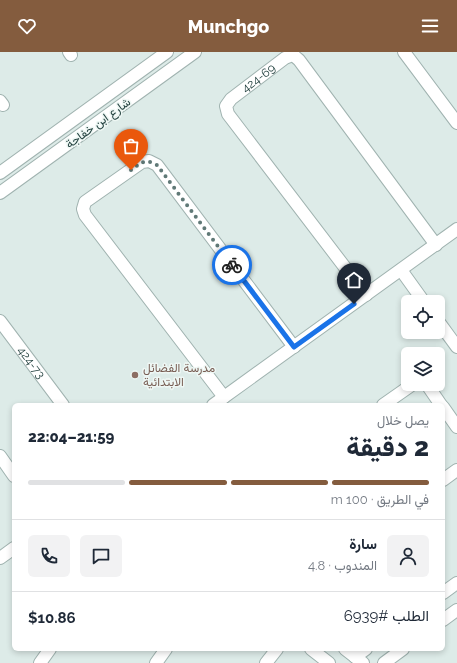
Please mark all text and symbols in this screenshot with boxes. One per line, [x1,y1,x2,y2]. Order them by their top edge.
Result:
icon: heart [16,15,38,37]
icon: menu [419,15,441,37]
text: Munchgo [188,16,269,37]
street label: 424-69 [239,61,278,95]
street label: شارع ابن خفاجة [63,95,134,153]
pin [114,129,148,170]
icon: bag [120,135,142,157]
courier [212,245,252,285]
icon: bike [221,254,243,276]
pin [337,263,371,304]
icon: home [343,269,365,291]
map controls [401,295,445,391]
button: locate [401,295,445,339]
street label: 424-73 [15,344,48,382]
button: layers [401,347,445,391]
place label: مدرسة الفضائل الابتدائية [143,361,215,389]
marker: مدرسة الفضائل الابتدائية [130,370,140,380]
text: يصل خلال [377,413,429,428]
text: 21:59–22:04 [28,428,114,446]
text: 2 دقيقة [346,432,429,462]
text: في الطريق · 100 m [331,492,429,507]
button: phone [28,535,70,577]
button: chat [80,535,122,577]
text: سارة [349,535,377,553]
button: person [387,535,429,577]
text: المندوب · 4.8 [308,558,377,573]
text: الطلب #6939 [344,607,429,625]
text: $10.86 [28,609,76,627]

